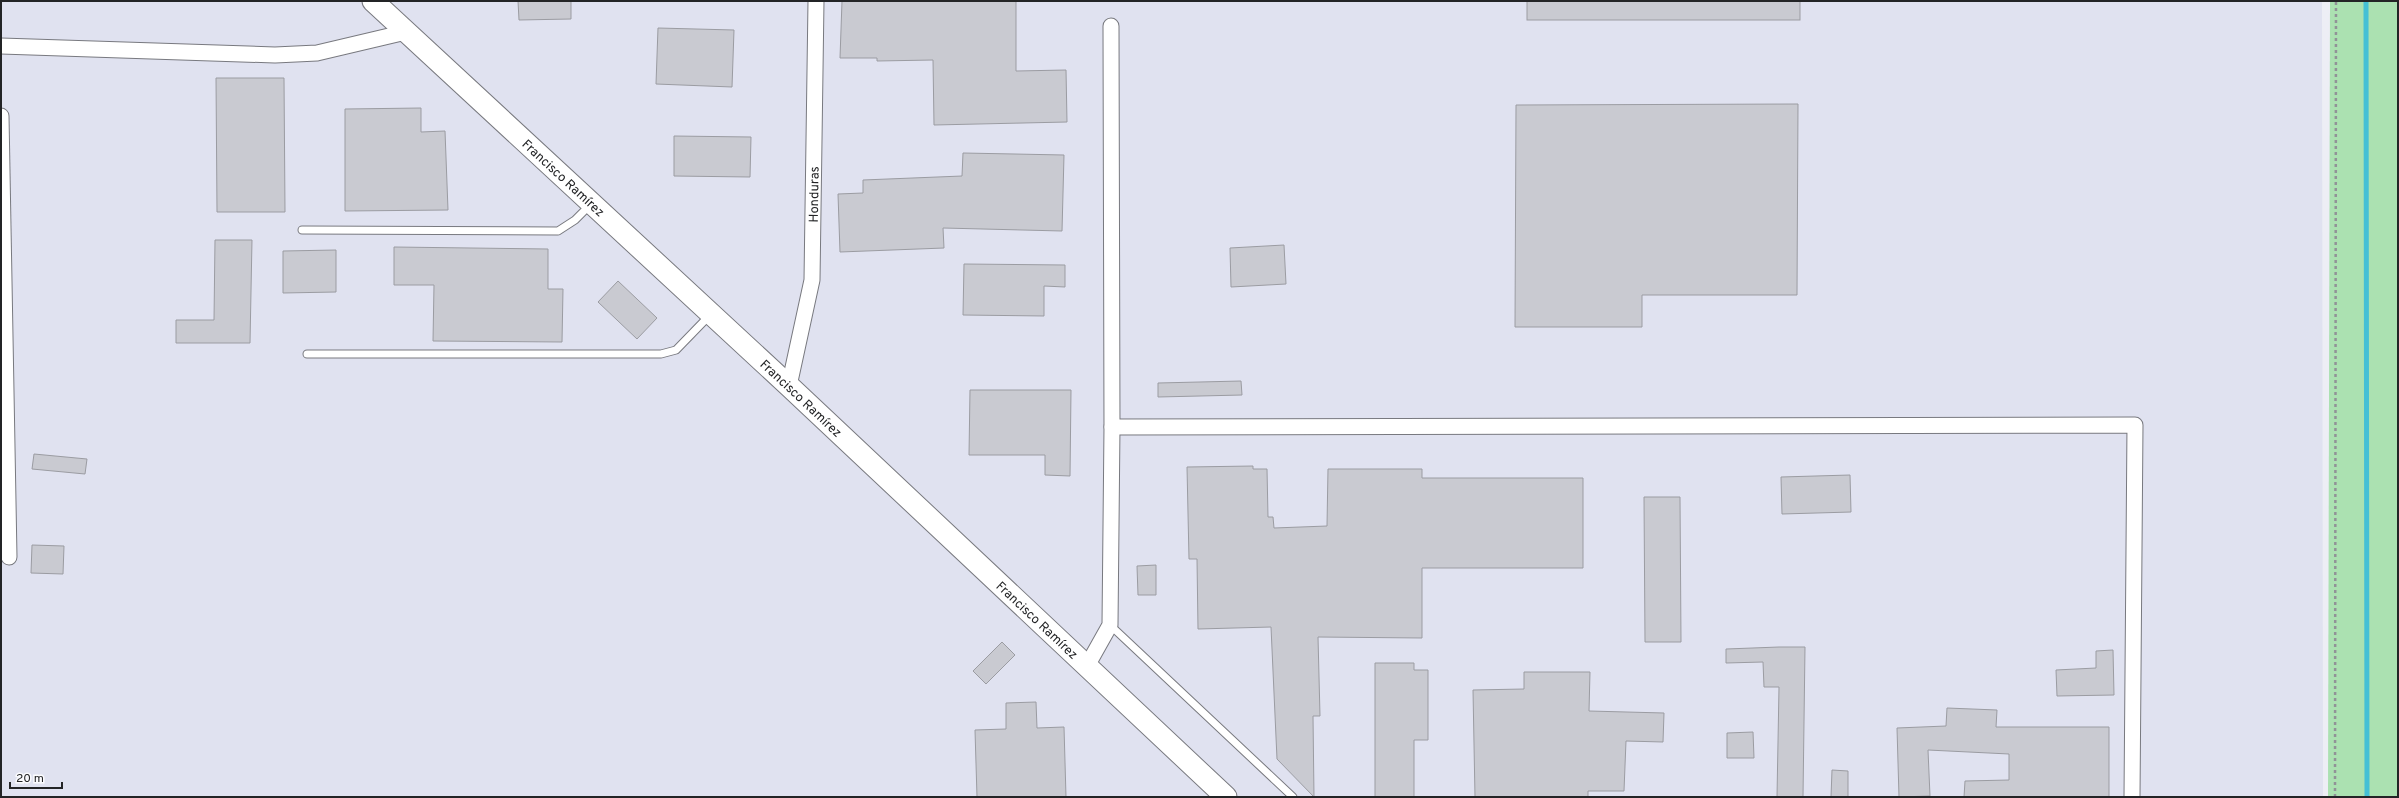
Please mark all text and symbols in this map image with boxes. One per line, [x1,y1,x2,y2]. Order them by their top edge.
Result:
street label: Francisco Ramírez [518,137,607,221]
street label: Honduras [807,166,824,223]
street label: Francisco Ramírez [756,357,844,442]
street label: Francisco Ramírez [992,579,1080,663]
scale bar [10,764,62,790]
text: 20 m [16,771,44,787]

